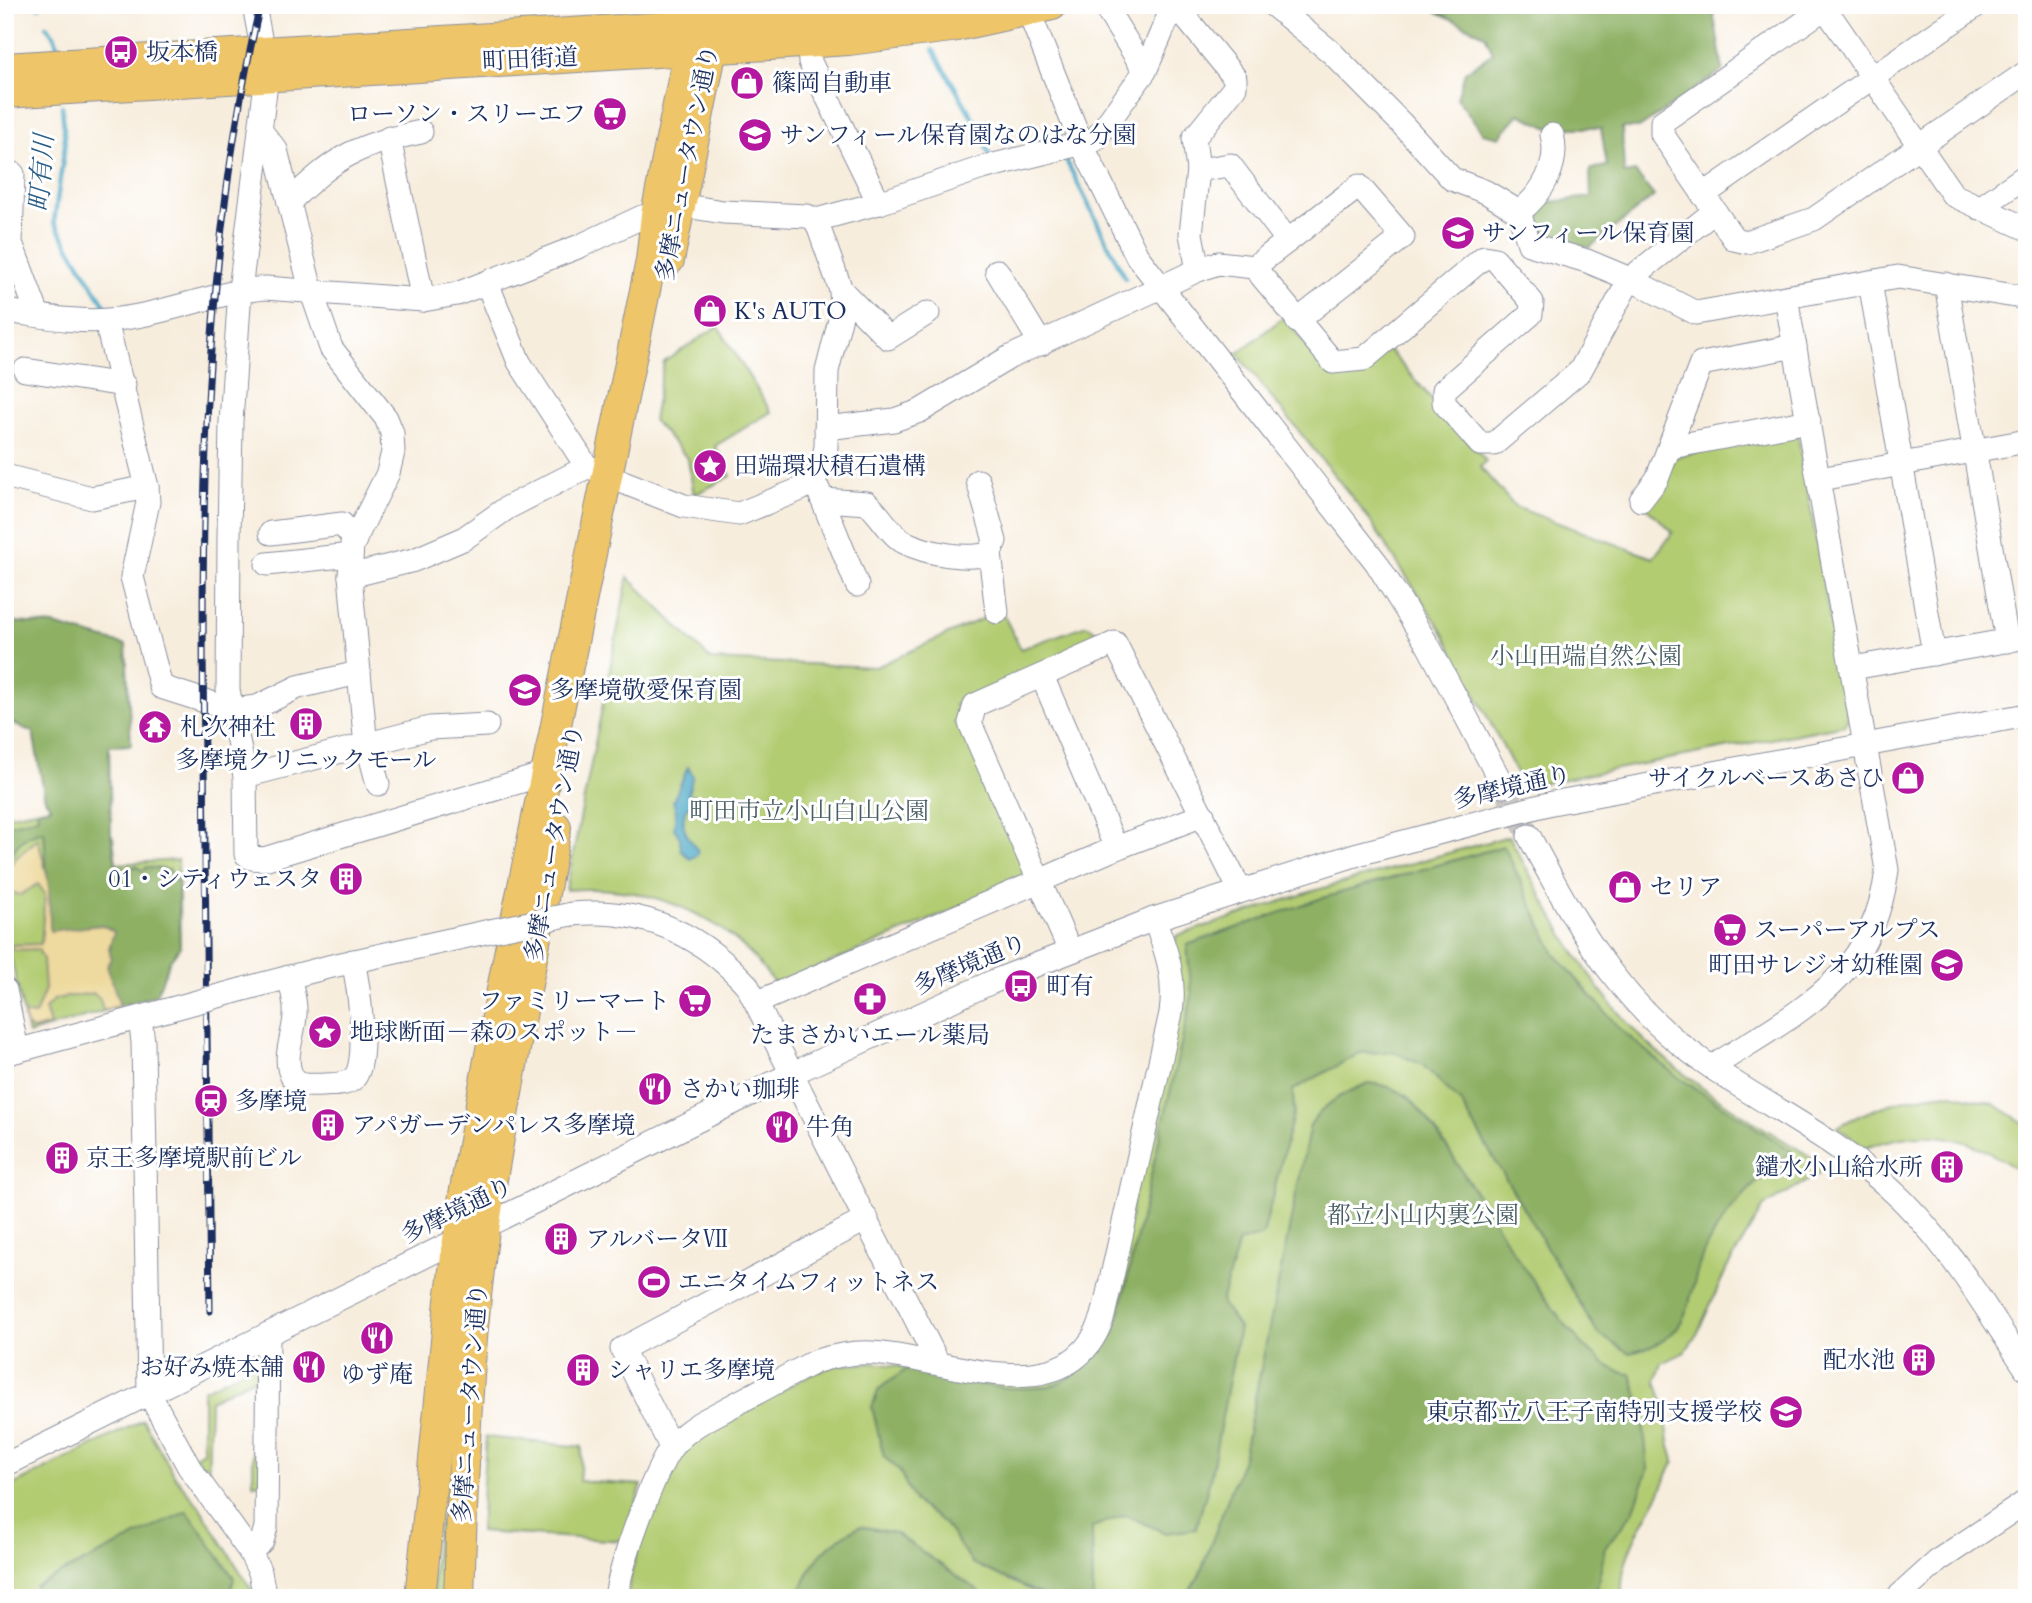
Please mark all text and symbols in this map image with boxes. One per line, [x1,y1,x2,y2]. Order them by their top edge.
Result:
bus stop icon: 坂本橋 [102,33,140,71]
place label: 坂本橋 [146,36,218,69]
street label: 町田街道 [481,41,579,78]
street label: 多摩ニュータウン通り [648,42,727,284]
shop icon: 篠岡自動車 [728,64,766,102]
place label: 篠岡自動車 [772,67,892,100]
supermarket icon: ローソン・スリーエフ [591,95,629,133]
place label: ローソン・スリーエフ [347,98,586,131]
school or university icon: サンフィール保育園なのはな分園 [736,116,774,154]
place label: サンフィール保育園なのはな分園 [780,119,1136,152]
water label: 町有川 [21,130,62,213]
school or university icon: サンフィール保育園 [1439,214,1477,252]
place label: サンフィール保育園 [1482,217,1694,250]
shop icon: K's AUTO [691,292,729,330]
place label: K's AUTO [734,295,847,328]
place icon: 田端環状積石遺構 [691,447,729,485]
place label: 田端環状積石遺構 [734,450,926,483]
park label: 小山田端自然公園 [1490,640,1682,673]
school or university icon: 多摩境敬愛保育園 [506,671,544,709]
place label: 多摩境敬愛保育園 [550,674,742,707]
building icon: 多摩境クリニックモール [287,705,325,743]
temple icon: 札次神社 [136,708,174,746]
place label: 札次神社 [180,711,276,744]
street label: 多摩ニュータウン通り [517,722,592,964]
place label: 多摩境クリニックモール [175,744,437,777]
street label: 多摩境通り [1450,758,1574,817]
shop icon: サイクルベースあさひ [1889,759,1927,797]
place label: サイクルベースあさひ [1648,762,1884,795]
park label: 町田市立小山白山公園 [689,795,929,828]
building icon: 01・シティウェスタ [327,860,365,898]
place label: 01・シティウェスタ [108,863,322,896]
shop icon: セリア [1606,868,1644,906]
place label: セリア [1650,871,1722,904]
supermarket icon: スーパーアルプス [1711,911,1749,949]
place label: スーパーアルプス [1754,914,1940,947]
street label: 多摩境通り [909,926,1032,1003]
school or university icon: 町田サレジオ幼稚園 [1928,946,1966,984]
place label: 町田サレジオ幼稚園 [1708,949,1923,982]
bus stop icon: 町有 [1002,967,1040,1005]
place label: 町有 [1046,970,1094,1003]
pharmacy icon: たまさかいエール薬局 [851,980,889,1018]
supermarket icon: ファミリーマート [676,982,714,1020]
place label: ファミリーマート [478,985,670,1018]
place icon: 地球断面－森のスポット－ [306,1013,344,1051]
place label: 地球断面－森のスポット－ [350,1016,638,1049]
place label: たまさかいエール薬局 [750,1019,990,1052]
restaurant icon: さかい珈琲 [636,1070,674,1108]
place label: さかい珈琲 [680,1073,800,1106]
station icon: 多摩境 [192,1082,230,1120]
place label: 多摩境 [235,1085,307,1118]
building icon: アパガーデンパレス多摩境 [309,1106,347,1144]
restaurant icon: 牛角 [763,1108,801,1146]
place label: アパガーデンパレス多摩境 [352,1109,635,1142]
place label: 牛角 [806,1111,854,1144]
building icon: 京王多摩境駅前ビル [43,1139,81,1177]
place label: 京王多摩境駅前ビル [86,1142,302,1175]
building icon: 鑓水小山給水所 [1928,1148,1966,1186]
place label: 鑓水小山給水所 [1755,1151,1923,1184]
street label: 多摩境通り [396,1169,518,1252]
park label: 都立小山内裏公園 [1327,1199,1519,1232]
building icon: アルバータⅦ [542,1220,580,1258]
place label: アルバータⅦ [586,1223,727,1256]
sports icon: エニタイムフィットネス [635,1263,673,1301]
place label: エニタイムフィットネス [678,1266,939,1299]
street label: 多摩ニュータウン通り [446,1282,495,1524]
restaurant icon: ゆず庵 [358,1319,396,1357]
building icon: 配水池 [1900,1341,1938,1379]
place label: 配水池 [1823,1344,1895,1377]
restaurant icon: お好み焼本舗 [290,1348,328,1386]
place label: お好み焼本舗 [140,1351,284,1384]
building icon: シャリエ多摩境 [564,1351,602,1389]
place label: シャリエ多摩境 [608,1354,775,1387]
place label: ゆず庵 [341,1358,413,1391]
school or university icon: 東京都立八王子南特別支援学校 [1767,1393,1805,1431]
place label: 東京都立八王子南特別支援学校 [1426,1396,1762,1429]

